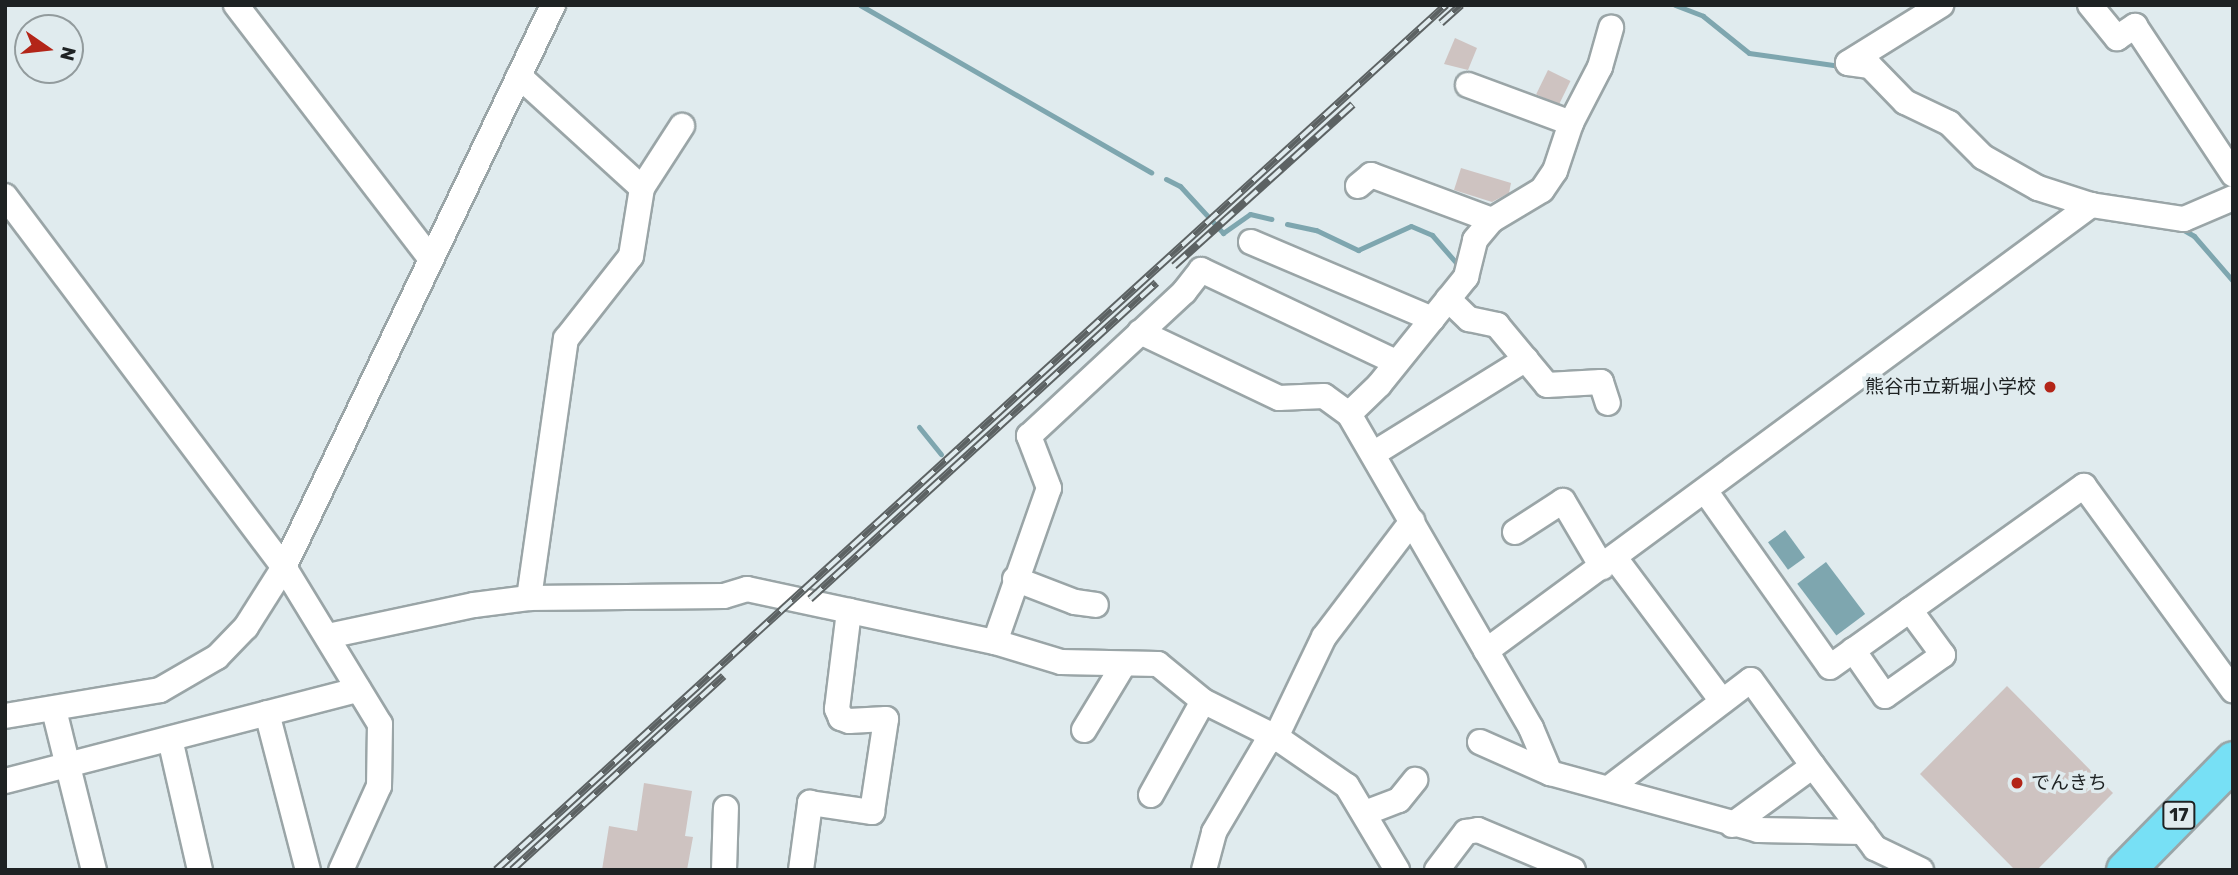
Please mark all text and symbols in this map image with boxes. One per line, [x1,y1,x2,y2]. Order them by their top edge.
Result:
north arrow [14,14,84,84]
text: N [55,44,81,63]
place label: 熊谷市立新堀小学校 [1865,376,2036,398]
marker: 熊谷市立新堀小学校 [2042,379,2058,395]
place label: でんきち [2031,772,2107,794]
marker: でんきち [2009,775,2025,791]
road number: 17 [2162,800,2196,830]

